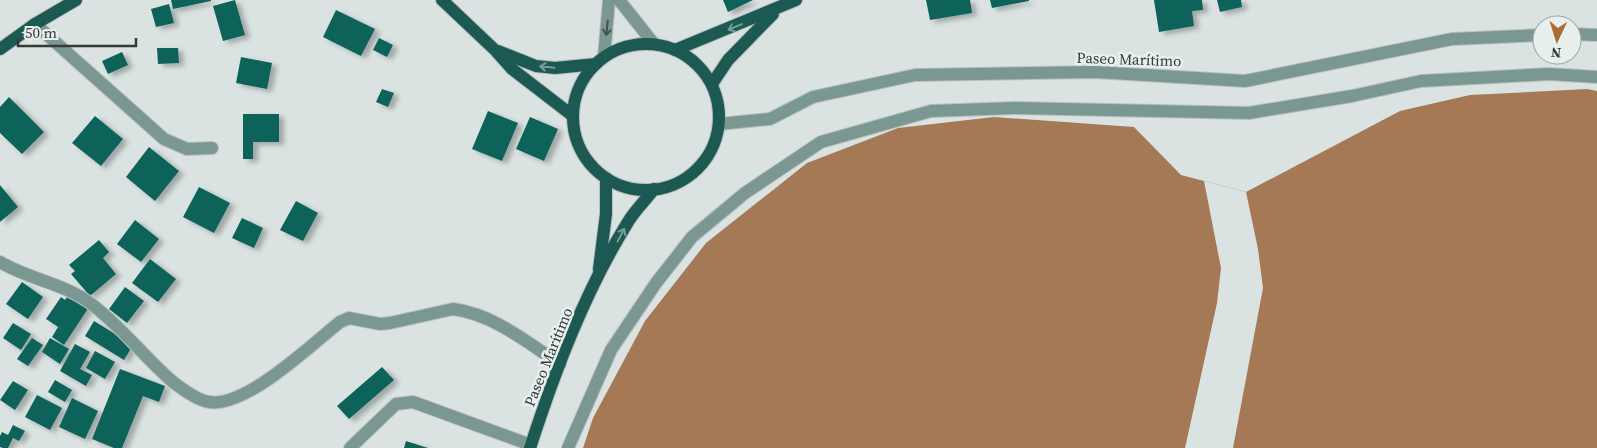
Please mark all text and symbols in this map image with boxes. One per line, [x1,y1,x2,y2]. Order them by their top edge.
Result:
scale bar [18,15,135,47]
north arrow [1532,15,1582,65]
one-way arrow [602,20,611,36]
text: 50 m [25,22,57,43]
one-way arrow [728,22,743,32]
text: N [1550,43,1562,63]
street label: Paseo Marítimo [1076,47,1182,71]
one-way arrow [540,62,556,72]
one-way arrow [616,229,626,243]
street label: Paseo Marítimo [519,304,577,410]

